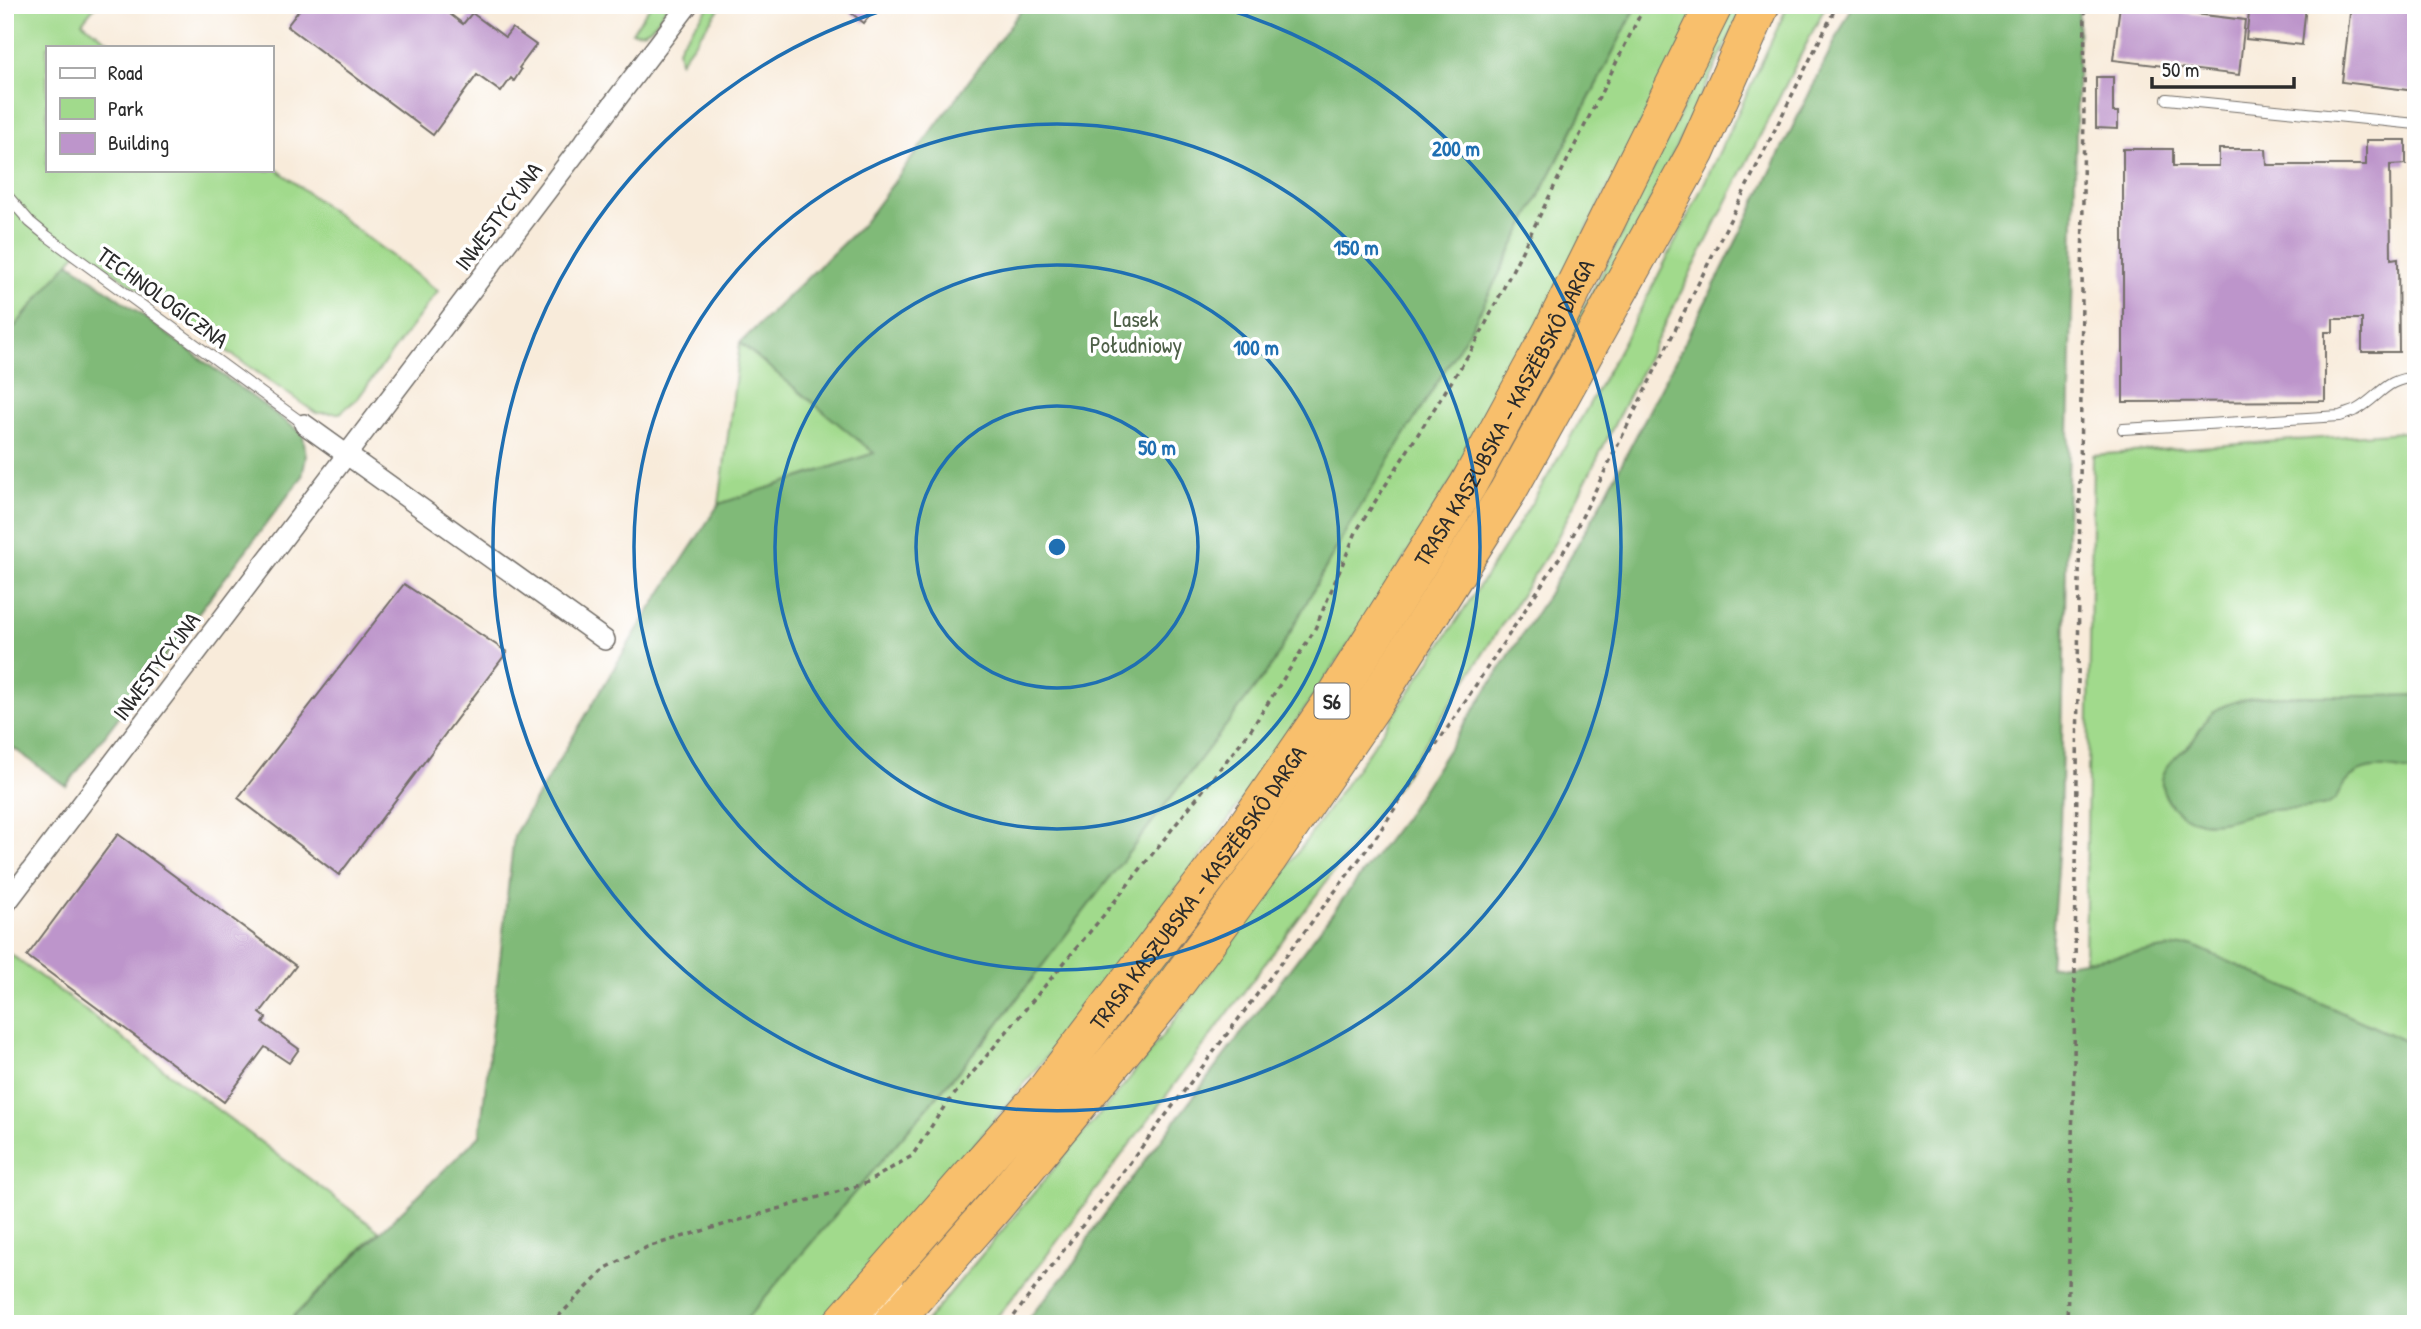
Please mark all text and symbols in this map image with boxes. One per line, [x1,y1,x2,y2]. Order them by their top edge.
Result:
legend [46,46,273,172]
scale bar [2152,46,2293,90]
text: 50 m [2162,55,2199,84]
text: Road [108,58,142,87]
text: Park [108,94,143,123]
text: Building [108,128,169,157]
text: 200 m [1432,134,1480,163]
street label: INWESTYCYJNA [447,155,549,277]
text: 150 m [1333,233,1379,262]
street label: TECHNOLOGICZNA [91,239,235,355]
street label: TRASA KASZUBSKA – KASZËBSKÔ DARGA [1406,254,1601,572]
park label: Lasek Południowy [1090,303,1182,360]
text: 100 m [1233,333,1279,362]
text: 50 m [1138,433,1176,462]
centre of rings [1045,535,1069,559]
street label: INWESTYCYJNA [105,605,207,727]
road number: S6 [1314,684,1350,718]
street label: TRASA KASZUBSKA – KASZËBSKÔ DARGA [1082,739,1313,1036]

